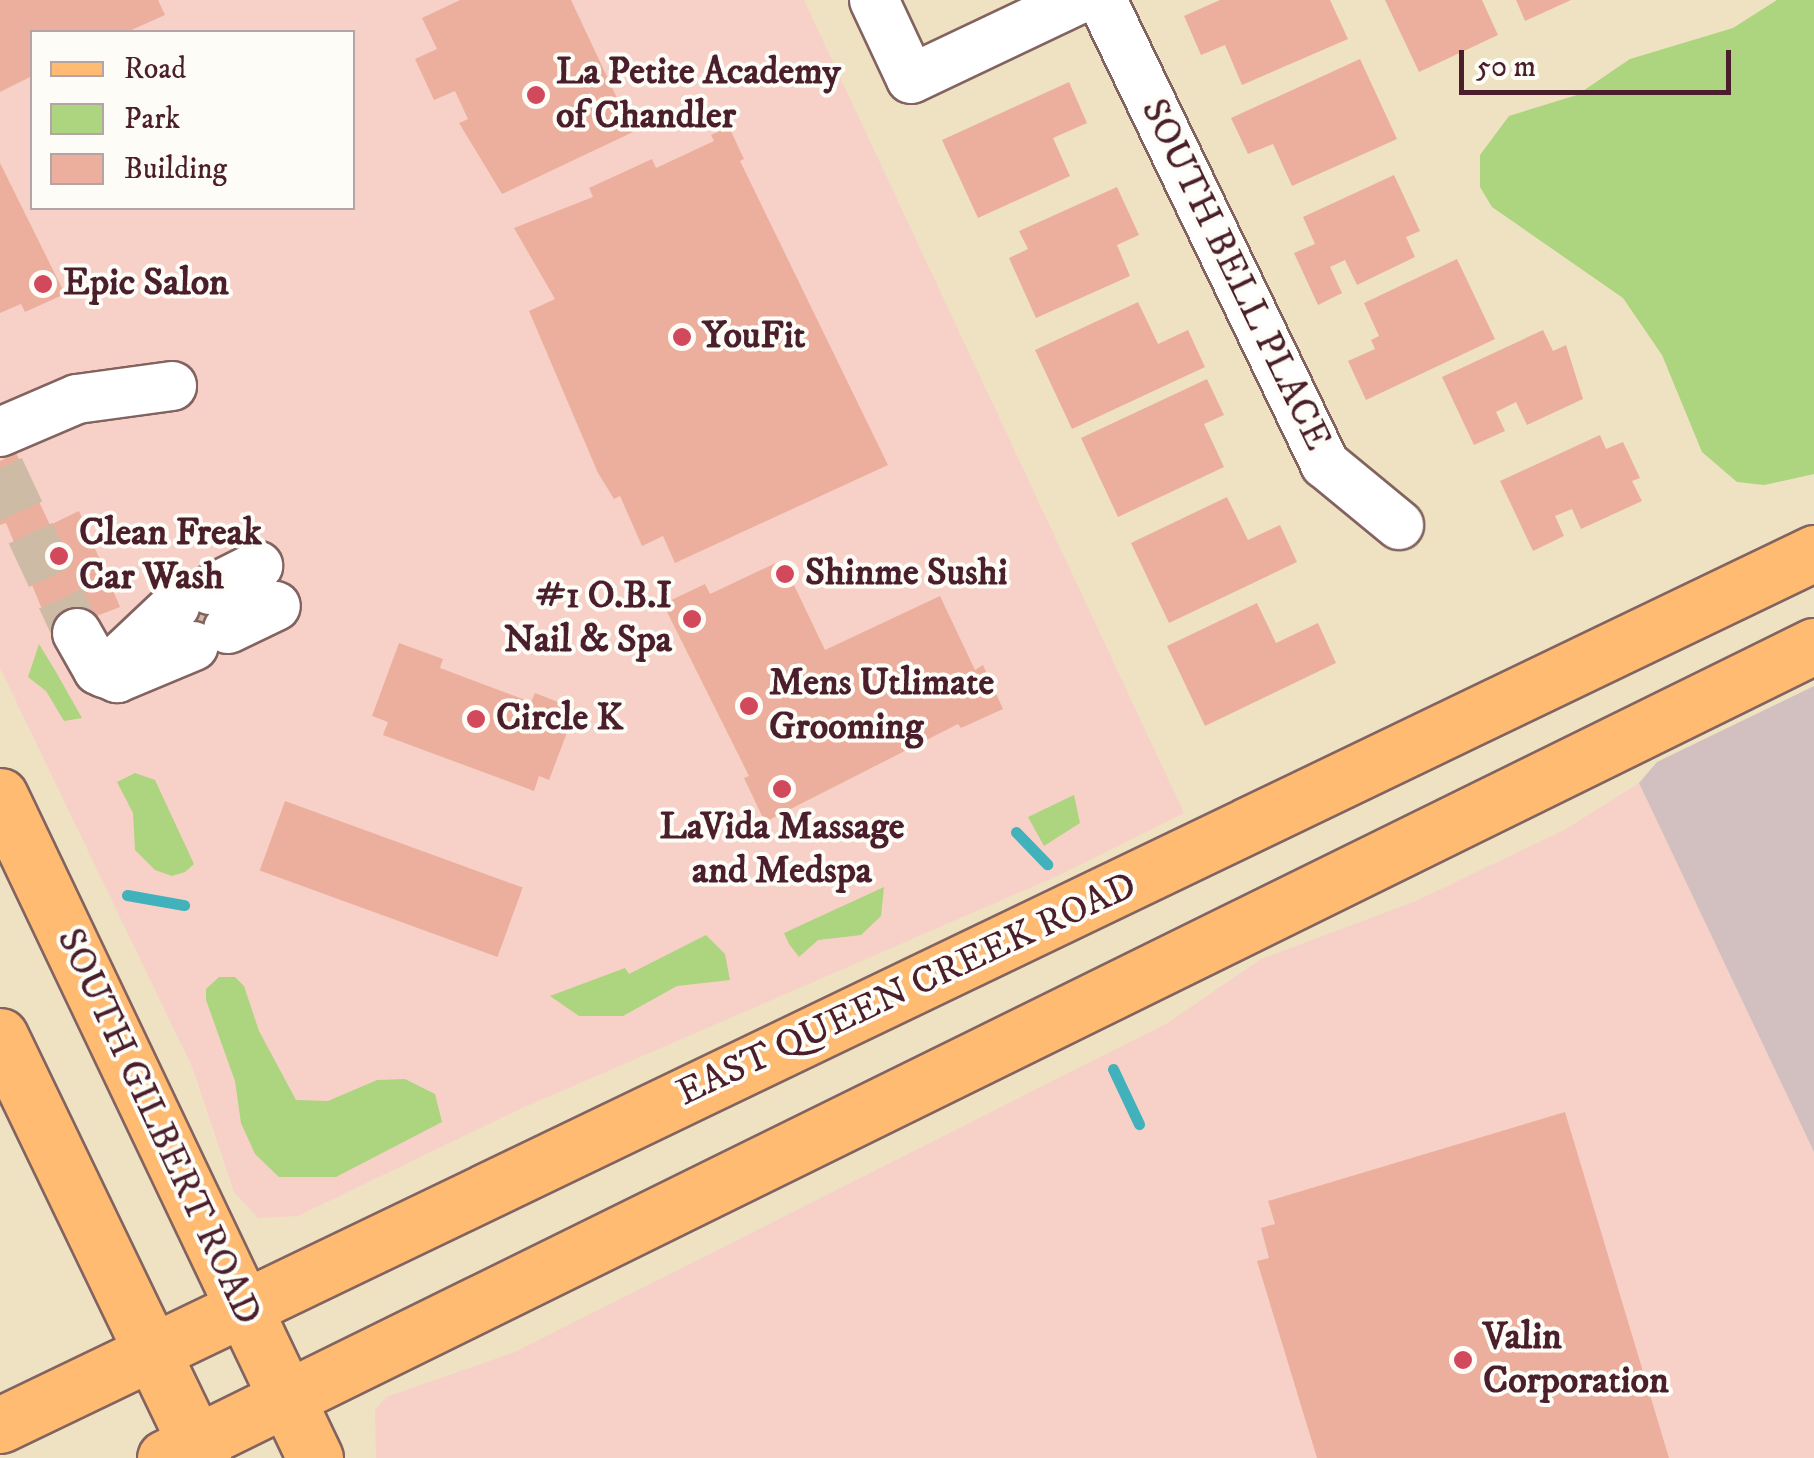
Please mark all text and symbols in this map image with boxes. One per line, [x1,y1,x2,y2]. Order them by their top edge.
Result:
legend [30,30,355,210]
scale bar [1464,30,1736,92]
text: 50 m [1476,49,1536,86]
place label: La Petite Academy of Chandler [556,50,841,140]
text: Road [124,51,186,88]
marker: La Petite Academy of Chandler [525,84,547,106]
street label: SOUTH BELL PLACE [1130,92,1340,458]
text: Park [124,101,180,138]
text: Building [124,151,227,188]
place label: Epic Salon [63,261,229,307]
marker: Epic Salon [32,273,54,295]
place label: YouFit [702,314,805,360]
marker: YouFit [671,326,693,348]
place label: Clean Freak Car Wash [79,511,262,600]
marker: Clean Freak Car Wash [48,545,70,567]
place label: Shinme Sushi [805,551,1008,597]
marker: Shinme Sushi [774,563,796,585]
place label: #1 O.B.I Nail & Spa [504,574,672,664]
marker: #1 O.B.I Nail & Spa [681,608,703,630]
place label: Mens Utlimate Grooming [769,661,994,751]
marker: Mens Utlimate Grooming [738,695,760,717]
place label: Circle K [496,696,623,742]
marker: Circle K [465,708,487,730]
marker: LaVida Massage and Medspa [771,778,793,800]
place label: LaVida Massage and Medspa [660,805,904,894]
street label: EAST QUEEN CREEK ROAD [670,863,1144,1117]
street label: SOUTH GILBERT ROAD [46,922,270,1332]
place label: Valin Corporation [1483,1315,1669,1405]
marker: Valin Corporation [1452,1349,1474,1371]

